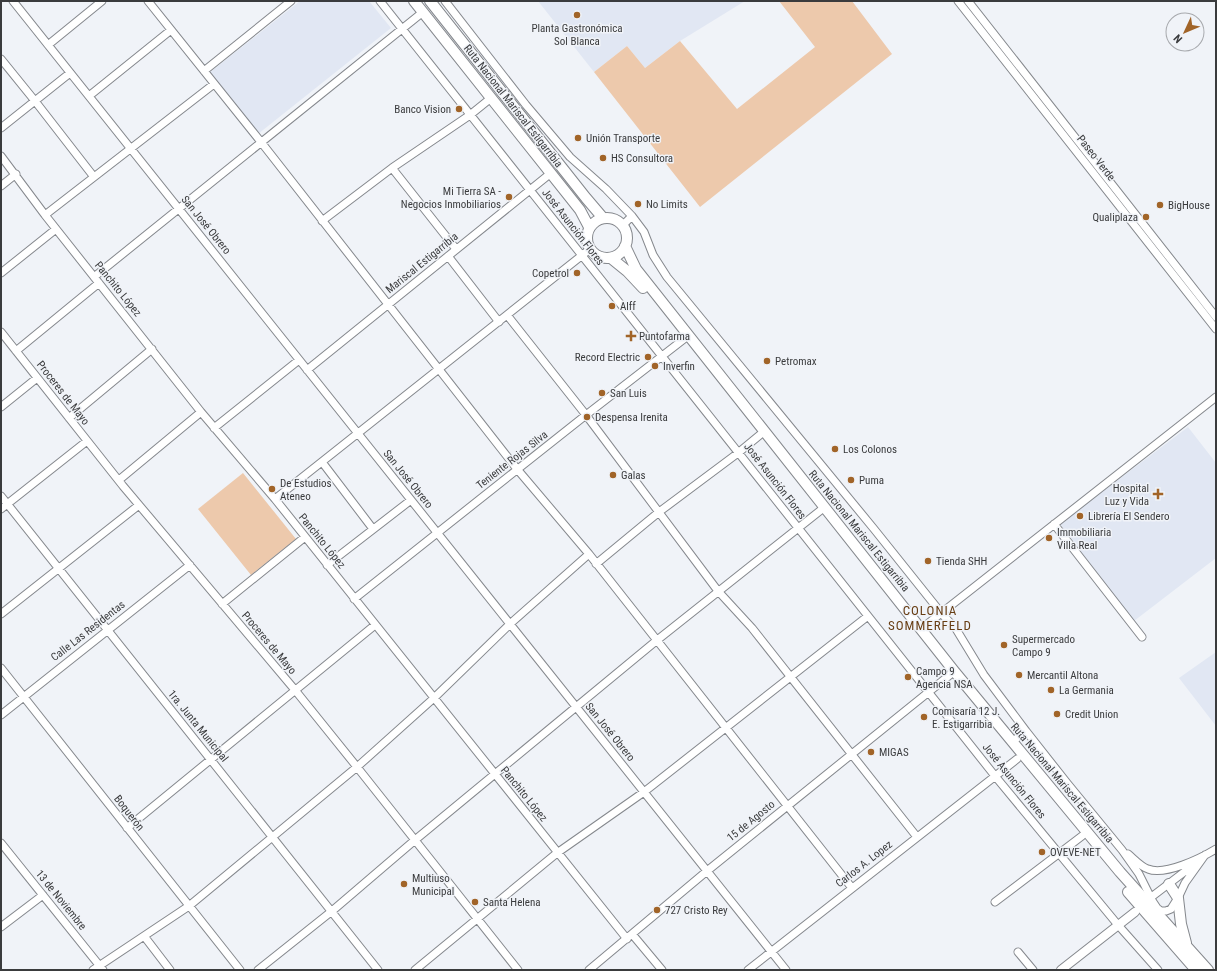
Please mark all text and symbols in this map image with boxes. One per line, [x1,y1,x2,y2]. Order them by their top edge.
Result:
marker: Planta Gastronómica Sol Blanca [572,10,582,20]
north arrow [1165,12,1205,52]
place label: Planta Gastronómica Sol Blanca [531,22,623,48]
text: N [1171,31,1185,46]
street label: Ruta Nacional Mariscal Estigarribia [461,42,565,170]
place label: Banco Vision [394,103,451,116]
marker: Banco Vision [454,104,464,114]
place label: Unión Transporte [586,132,660,145]
marker: Unión Transporte [573,133,583,143]
street label: Paseo Verde [1074,133,1118,183]
place label: HS Consultora [611,152,673,165]
marker: HS Consultora [598,153,608,163]
place label: Mi Tierra SA - Negocios Inmobiliarios [401,185,501,211]
street label: José Asunción Flores [539,186,607,268]
marker: Mi Tierra SA - Negocios Inmobiliarios [504,192,514,202]
street label: San José Obrero [178,193,234,257]
place label: No Limits [646,198,688,211]
marker: No Limits [633,199,643,209]
place label: BigHouse [1168,199,1210,212]
marker: BigHouse [1155,200,1165,210]
place label: Qualiplaza [1092,211,1138,224]
marker: Qualiplaza [1141,212,1151,222]
street label: Mariscal Estigarribia [383,230,461,296]
street label: Panchito López [92,259,144,319]
place label: Copetrol [532,267,569,280]
marker: Copetrol [572,268,582,278]
place label: Alff [620,300,636,313]
marker: Alff [607,301,617,311]
place label: Puntofarma [639,330,690,343]
marker: Puntofarma [626,331,636,341]
place label: Record Electric [575,351,640,364]
marker: Record Electric [643,352,653,362]
place label: Petromax [775,355,817,368]
marker: Petromax [762,356,772,366]
street label: Proceres de Mayo [34,358,92,428]
place label: Inverfin [663,360,695,373]
marker: Inverfin [650,361,660,371]
place label: San Luis [610,387,647,400]
marker: San Luis [597,388,607,398]
place label: Despensa Irenita [595,411,668,424]
marker: Despensa Irenita [582,412,592,422]
street label: Teniente Rojas Silva [474,428,550,492]
street label: José Asunción Flores [741,440,809,522]
place label: Los Colonos [843,443,897,456]
marker: Los Colonos [830,444,840,454]
street label: San José Obrero [380,447,436,511]
street label: Ruta Nacional Mariscal Estigarribia [806,468,912,594]
place label: Galas [621,469,646,482]
marker: Galas [608,470,618,480]
place label: Puma [859,474,884,487]
marker: Puma [846,475,856,485]
place label: De Estudios Ateneo [280,477,332,503]
place label: Hospital Luz y Vida [1105,482,1149,508]
marker: De Estudios Ateneo [267,484,277,494]
marker: Hospital Luz y Vida [1152,488,1164,500]
place label: Librería El Sendero [1088,510,1170,523]
street label: Panchito López [296,511,348,571]
marker: Librería El Sendero [1075,511,1085,521]
place label: Immobiliaria Villa Real [1057,526,1111,552]
marker: Immobiliaria Villa Real [1044,533,1054,543]
place label: Tienda SHH [936,555,987,568]
marker: Tienda SHH [923,556,933,566]
street label: Calle Las Residentas [48,598,128,664]
district label: COLONIA SOMMERFELD [888,603,972,633]
street label: Proceres de Mayo [239,609,299,677]
place label: Supermercado Campo 9 [1012,633,1075,659]
marker: Supermercado Campo 9 [999,640,1009,650]
place label: Campo 9 Agencia NSA [916,665,973,691]
place label: Mercantil Altona [1027,669,1098,682]
marker: Mercantil Altona [1014,670,1024,680]
marker: Campo 9 Agencia NSA [903,672,913,682]
place label: La Germania [1059,684,1114,697]
marker: La Germania [1046,685,1056,695]
street label: 1ra. Junta Municipal [165,687,231,765]
street label: San José Obrero [582,700,638,764]
place label: Comisaría 12 J. E. Estigarribia [932,705,1000,731]
place label: Credit Union [1065,708,1118,721]
marker: Credit Union [1052,709,1062,719]
marker: Comisaría 12 J. E. Estigarribia [919,712,929,722]
street label: Ruta Nacional Mariscal Estigarribia [1008,720,1116,846]
street label: José Asunción Flores [980,741,1048,821]
place label: MIGAS [879,746,909,759]
marker: MIGAS [866,747,876,757]
street label: Panchito López [498,764,550,824]
street label: Boquerón [111,793,147,833]
street label: 15 de Agosto [725,798,778,844]
street label: Carlos A. Lopez [833,838,895,890]
place label: OVEVE-NET [1050,846,1101,859]
marker: OVEVE-NET [1037,847,1047,857]
street label: 13 de Noviembre [33,867,89,933]
place label: Multiuso Municipal [412,872,454,898]
marker: Multiuso Municipal [399,879,409,889]
place label: Santa Helena [483,896,541,909]
marker: Santa Helena [470,897,480,907]
place label: 727 Cristo Rey [665,904,728,917]
marker: 727 Cristo Rey [652,905,662,915]

